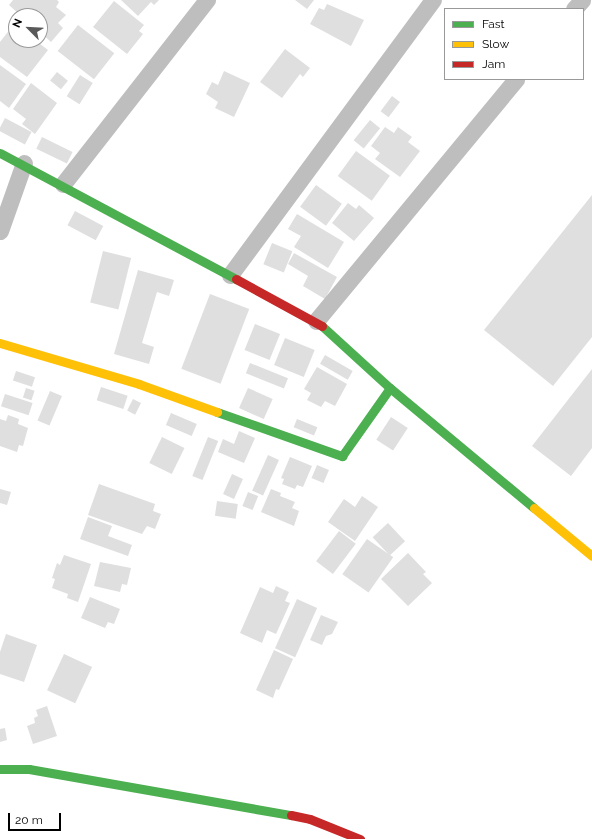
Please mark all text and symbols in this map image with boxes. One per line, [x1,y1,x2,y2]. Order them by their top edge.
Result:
north arrow [8,8,48,48]
legend [444,8,584,80]
text: N [10,17,25,30]
text: Fast [482,17,505,31]
text: Slow [482,37,509,51]
text: Jam [482,57,505,71]
scale bar [10,805,63,831]
text: 20 m [15,813,43,827]

